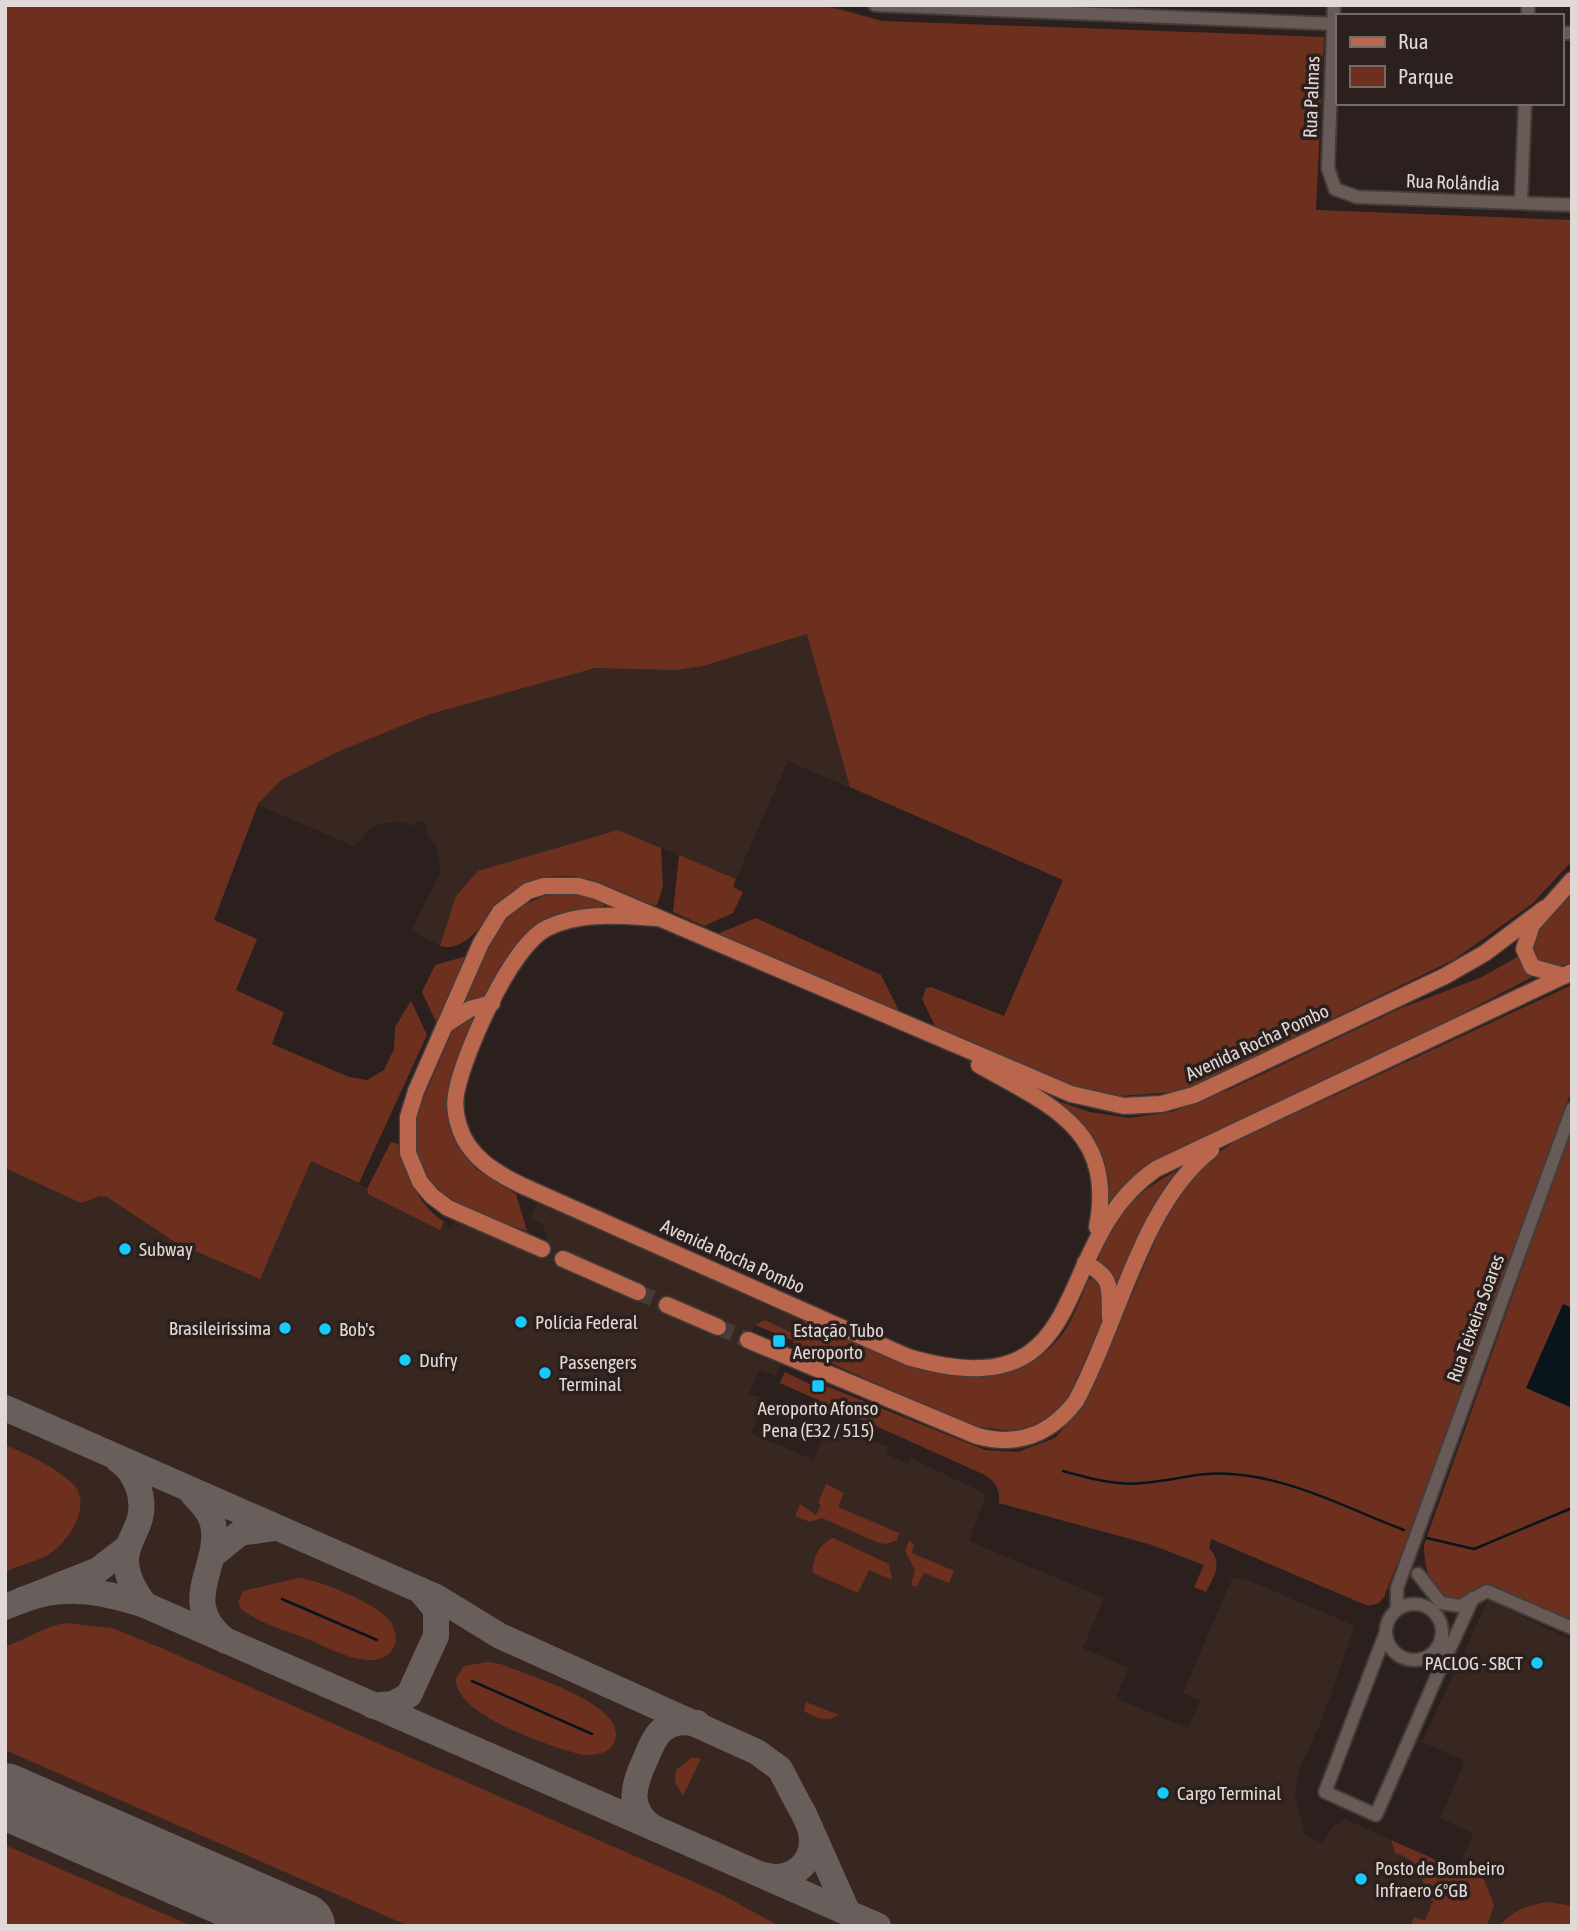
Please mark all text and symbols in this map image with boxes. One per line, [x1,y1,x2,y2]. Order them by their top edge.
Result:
legend [1336,14,1563,105]
text: Rua [1398,29,1428,53]
street label: Rua Palmas [1299,55,1323,138]
text: Parque [1398,64,1453,88]
street label: Rua Rolândia [1406,169,1500,195]
street label: Avenida Rocha Pombo [1182,999,1332,1085]
street label: Avenida Rocha Pombo [658,1214,809,1298]
place label: Subway [139,1238,193,1260]
marker: Subway [117,1241,133,1257]
street label: Rua Teixeira Soares [1442,1251,1508,1385]
place label: Polícia Federal [535,1311,638,1333]
marker: Polícia Federal [513,1314,529,1330]
place label: Brasileiríssima [169,1317,271,1339]
place label: Bob's [339,1318,375,1340]
place label: Estação Tubo Aeroporto [793,1319,884,1363]
marker: Brasileiríssima [277,1320,293,1336]
marker: Bob's [317,1321,333,1337]
marker: Estação Tubo Aeroporto [771,1333,787,1349]
place label: Dufry [419,1349,458,1371]
place label: Passengers Terminal [559,1351,637,1395]
marker: Dufry [397,1352,413,1368]
marker: Passengers Terminal [537,1365,553,1381]
marker: Aeroporto Afonso Pena (E32 / 515) [810,1378,826,1394]
place label: Aeroporto Afonso Pena (E32 / 515) [758,1397,879,1441]
place label: PACLOG - SBCT [1425,1652,1524,1674]
marker: PACLOG - SBCT [1529,1655,1545,1671]
place label: Cargo Terminal [1177,1782,1281,1804]
marker: Cargo Terminal [1155,1785,1171,1801]
place label: Posto de Bombeiro Infraero 6ºGB [1375,1857,1505,1901]
marker: Posto de Bombeiro Infraero 6ºGB [1353,1871,1369,1887]

